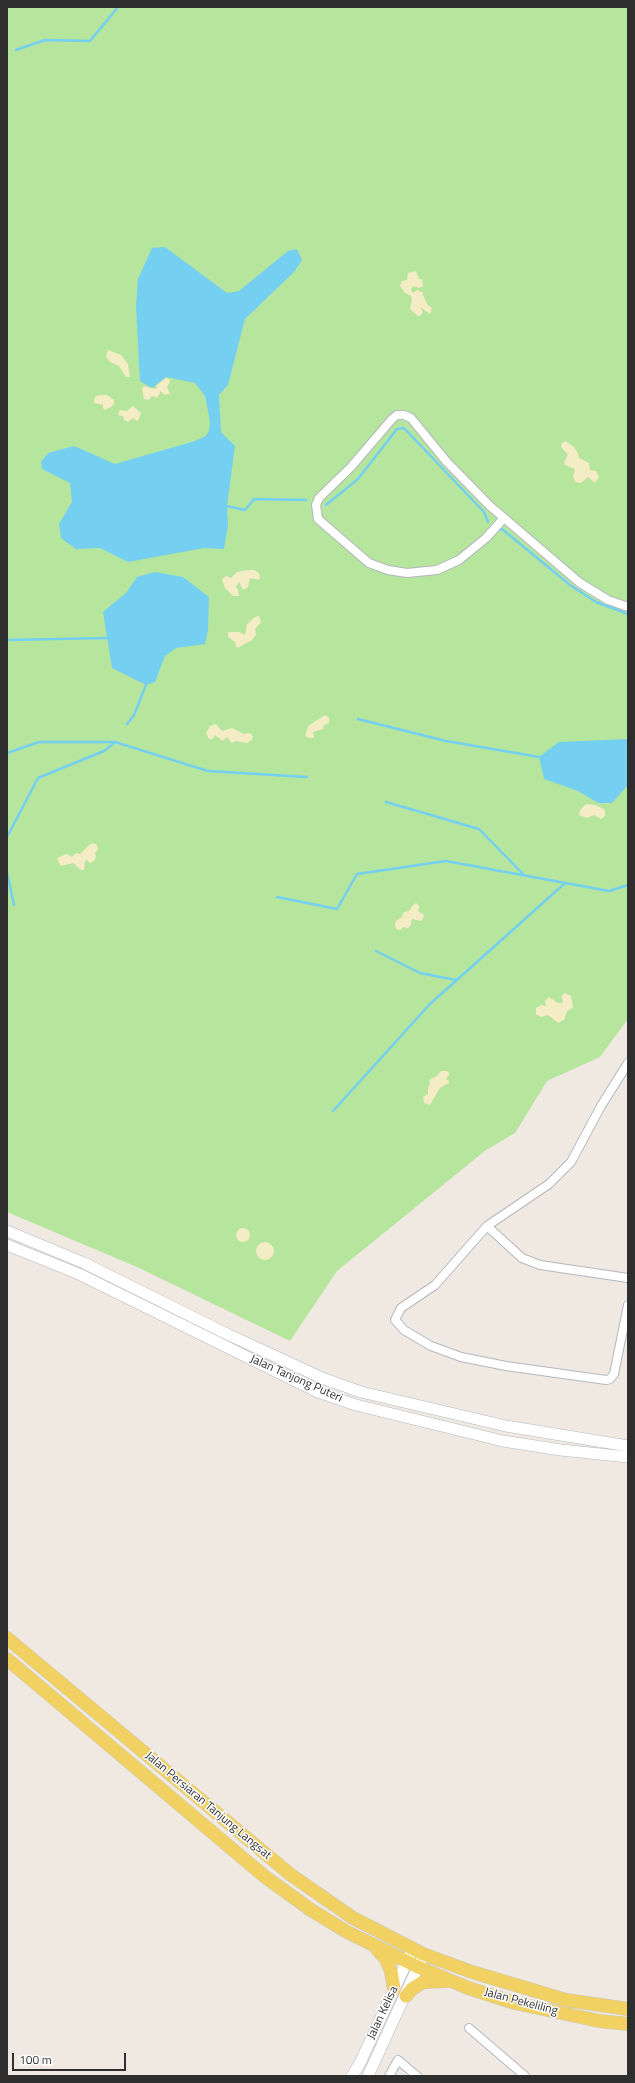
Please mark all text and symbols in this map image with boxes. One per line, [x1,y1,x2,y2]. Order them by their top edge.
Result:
street label: Jalan Tanjong Puteri [247,1352,345,1406]
street label: Jalan Persiaran Tanjung Langsat [142,1749,274,1863]
street label: Jalan Kelisa [364,1984,402,2042]
street label: Jalan Pekeliling [483,1985,559,2019]
scale bar [14,2045,128,2071]
text: 100 m [19,2050,52,2069]

